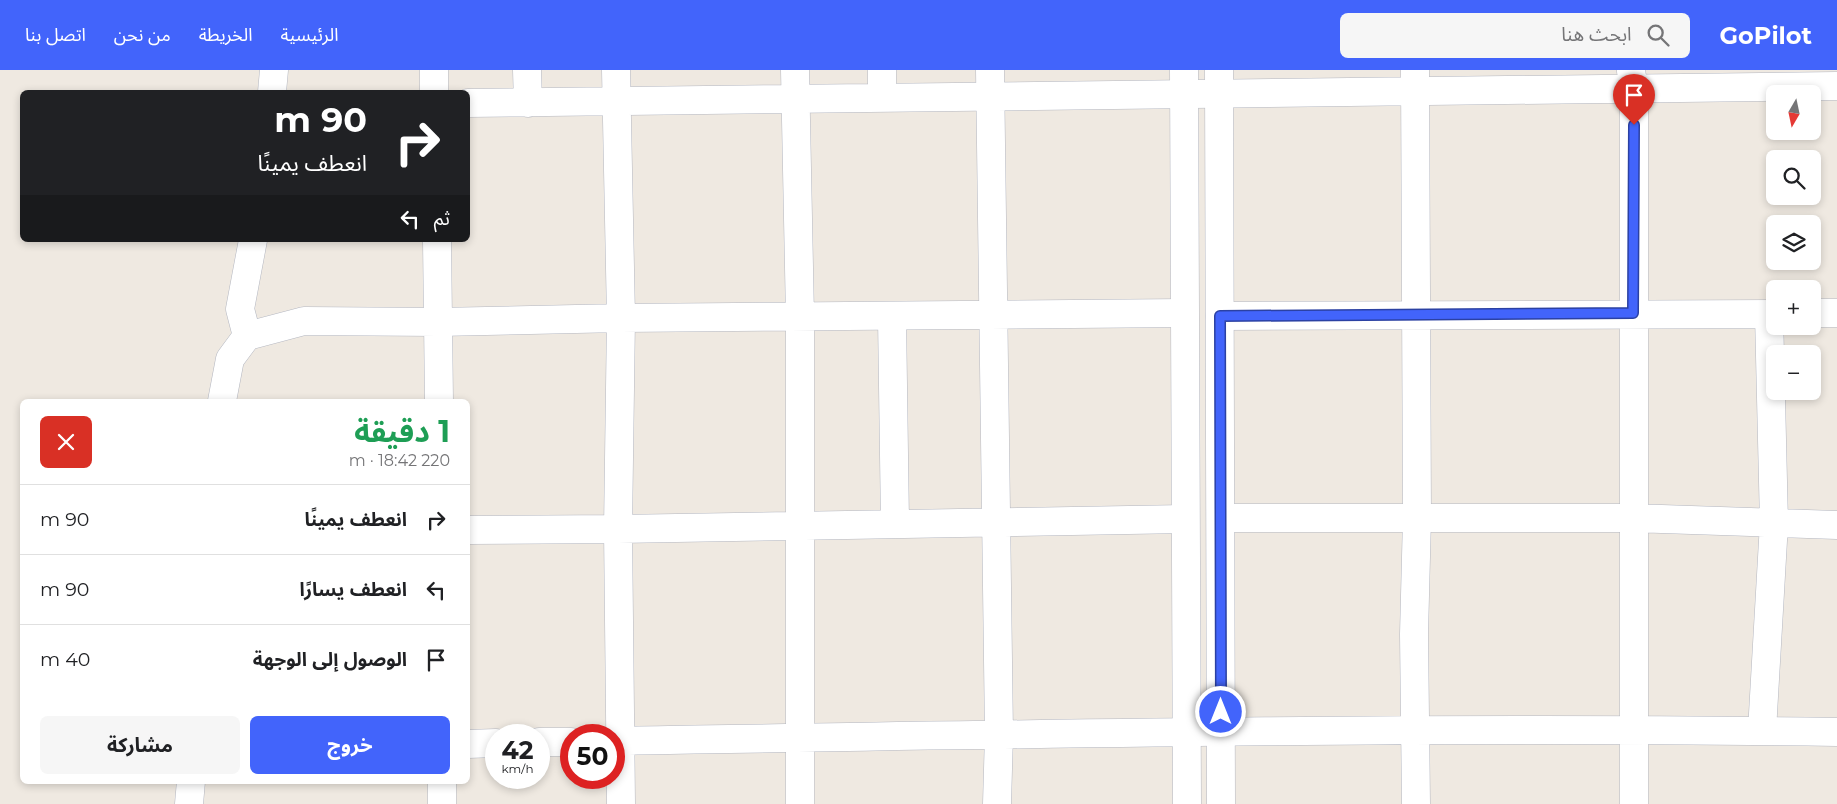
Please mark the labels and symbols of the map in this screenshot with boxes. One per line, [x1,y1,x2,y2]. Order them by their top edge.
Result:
pin [1613,74,1655,125]
north arrow [1766,85,1821,140]
position arrow [1194,685,1246,737]
speed limit sign: 50 [560,724,625,789]

